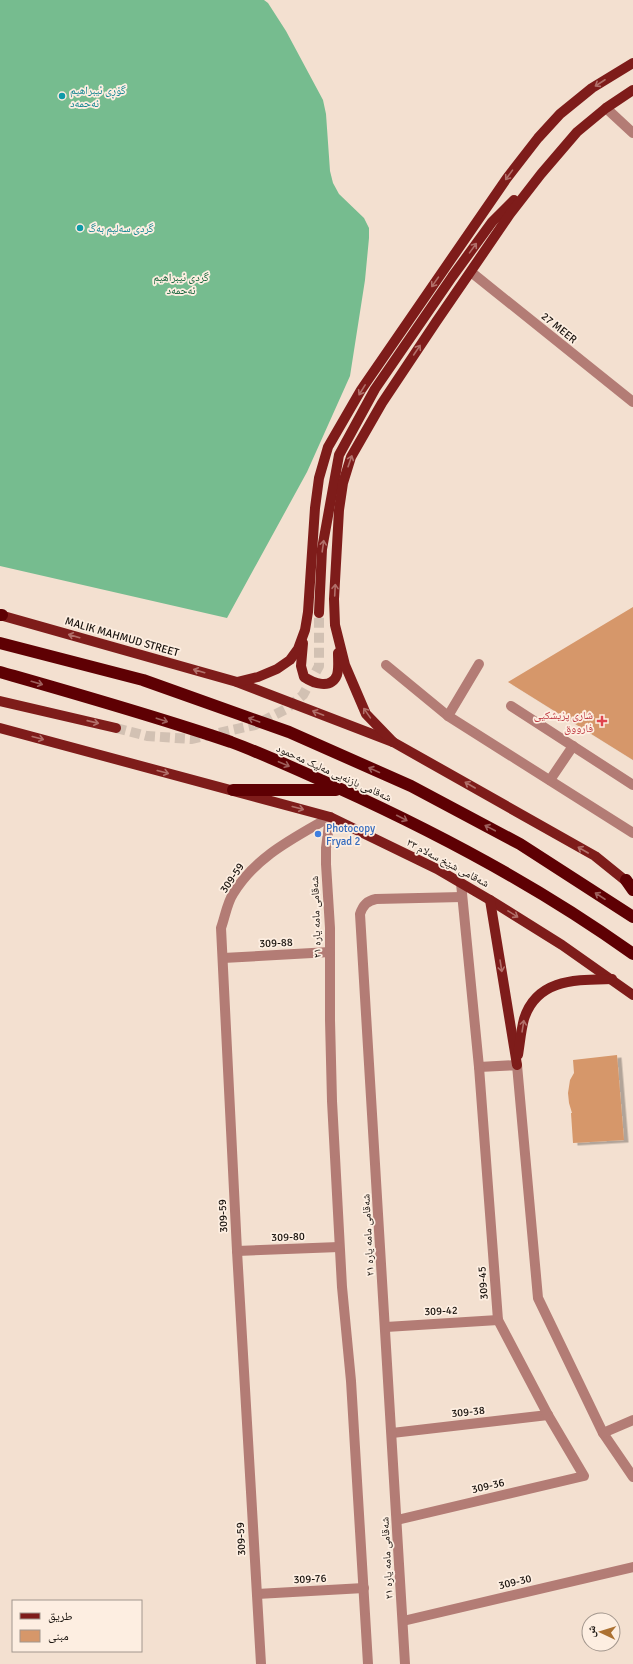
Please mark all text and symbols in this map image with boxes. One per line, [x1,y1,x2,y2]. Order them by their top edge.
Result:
one-way arrow [594,79,605,87]
place label: گۆڕی ئیبراھیم ئەحمەد [70,84,126,110]
marker: گۆڕی ئیبراھیم ئەحمەد [57,91,67,101]
one-way arrow [505,170,513,181]
place label: گردی سەلیم بەگ [88,222,154,236]
marker: گردی سەلیم بەگ [75,223,85,233]
one-way arrow [469,242,477,253]
park label: گردی ئیبراھیم ئەحمەد [153,271,209,297]
one-way arrow [431,277,439,288]
street label: 27 MEER [538,310,580,347]
one-way arrow [413,345,421,356]
one-way arrow [358,384,366,395]
one-way arrow [346,455,354,467]
one-way arrow [319,540,327,553]
one-way arrow [331,584,338,597]
street label: MALIK MAHMUD STREET [64,614,181,660]
one-way arrow [68,631,81,639]
one-way arrow [193,667,206,674]
one-way arrow [31,680,44,687]
one-way arrow [312,708,324,716]
one-way arrow [363,708,371,719]
place label: شاری پزیشکیی فارووق [534,709,593,735]
one-way arrow [248,715,260,723]
marker: شاری پزیشکیی فارووق [596,715,608,727]
one-way arrow [155,717,168,724]
one-way arrow [86,719,99,727]
one-way arrow [31,735,44,742]
street label: شەقامی بازنەیی مەلیک مەحمود [274,742,394,804]
one-way arrow [278,761,290,769]
one-way arrow [368,765,380,773]
one-way arrow [156,768,169,776]
one-way arrow [464,781,476,789]
one-way arrow [291,805,304,812]
one-way arrow [396,815,408,823]
place label: Photocopy Fryad 2 [326,822,376,848]
one-way arrow [484,824,496,831]
marker: Photocopy Fryad 2 [313,829,323,839]
street label: شەقامی شێخ سەلام ٣٣ [405,836,491,890]
one-way arrow [577,845,589,853]
street label: 309-59 [217,860,247,896]
street label: شەقامی مامە یارە ٢١ [308,876,324,958]
one-way arrow [595,892,606,900]
one-way arrow [507,910,518,918]
street label: 309-88 [259,936,293,950]
one-way arrow [497,959,505,972]
one-way arrow [519,1020,527,1033]
street label: شەقامی مامە یارە ٢١ [359,1194,377,1276]
street label: 309-59 [216,1199,230,1233]
street label: 309-80 [271,1230,305,1244]
street label: 309-45 [475,1266,491,1300]
street label: 309-42 [424,1304,458,1318]
street label: 309-38 [451,1404,485,1420]
street label: 309-36 [470,1476,506,1496]
street label: شەقامی مامە یارە ٢١ [378,1517,396,1599]
street label: 309-59 [234,1522,248,1556]
street label: 309-76 [293,1572,327,1586]
street label: 309-30 [497,1572,533,1592]
legend [12,1600,142,1652]
text: طريق [48,1609,73,1624]
north arrow [581,1612,621,1652]
text: ش [585,1625,599,1638]
text: مبنى [48,1629,69,1644]

